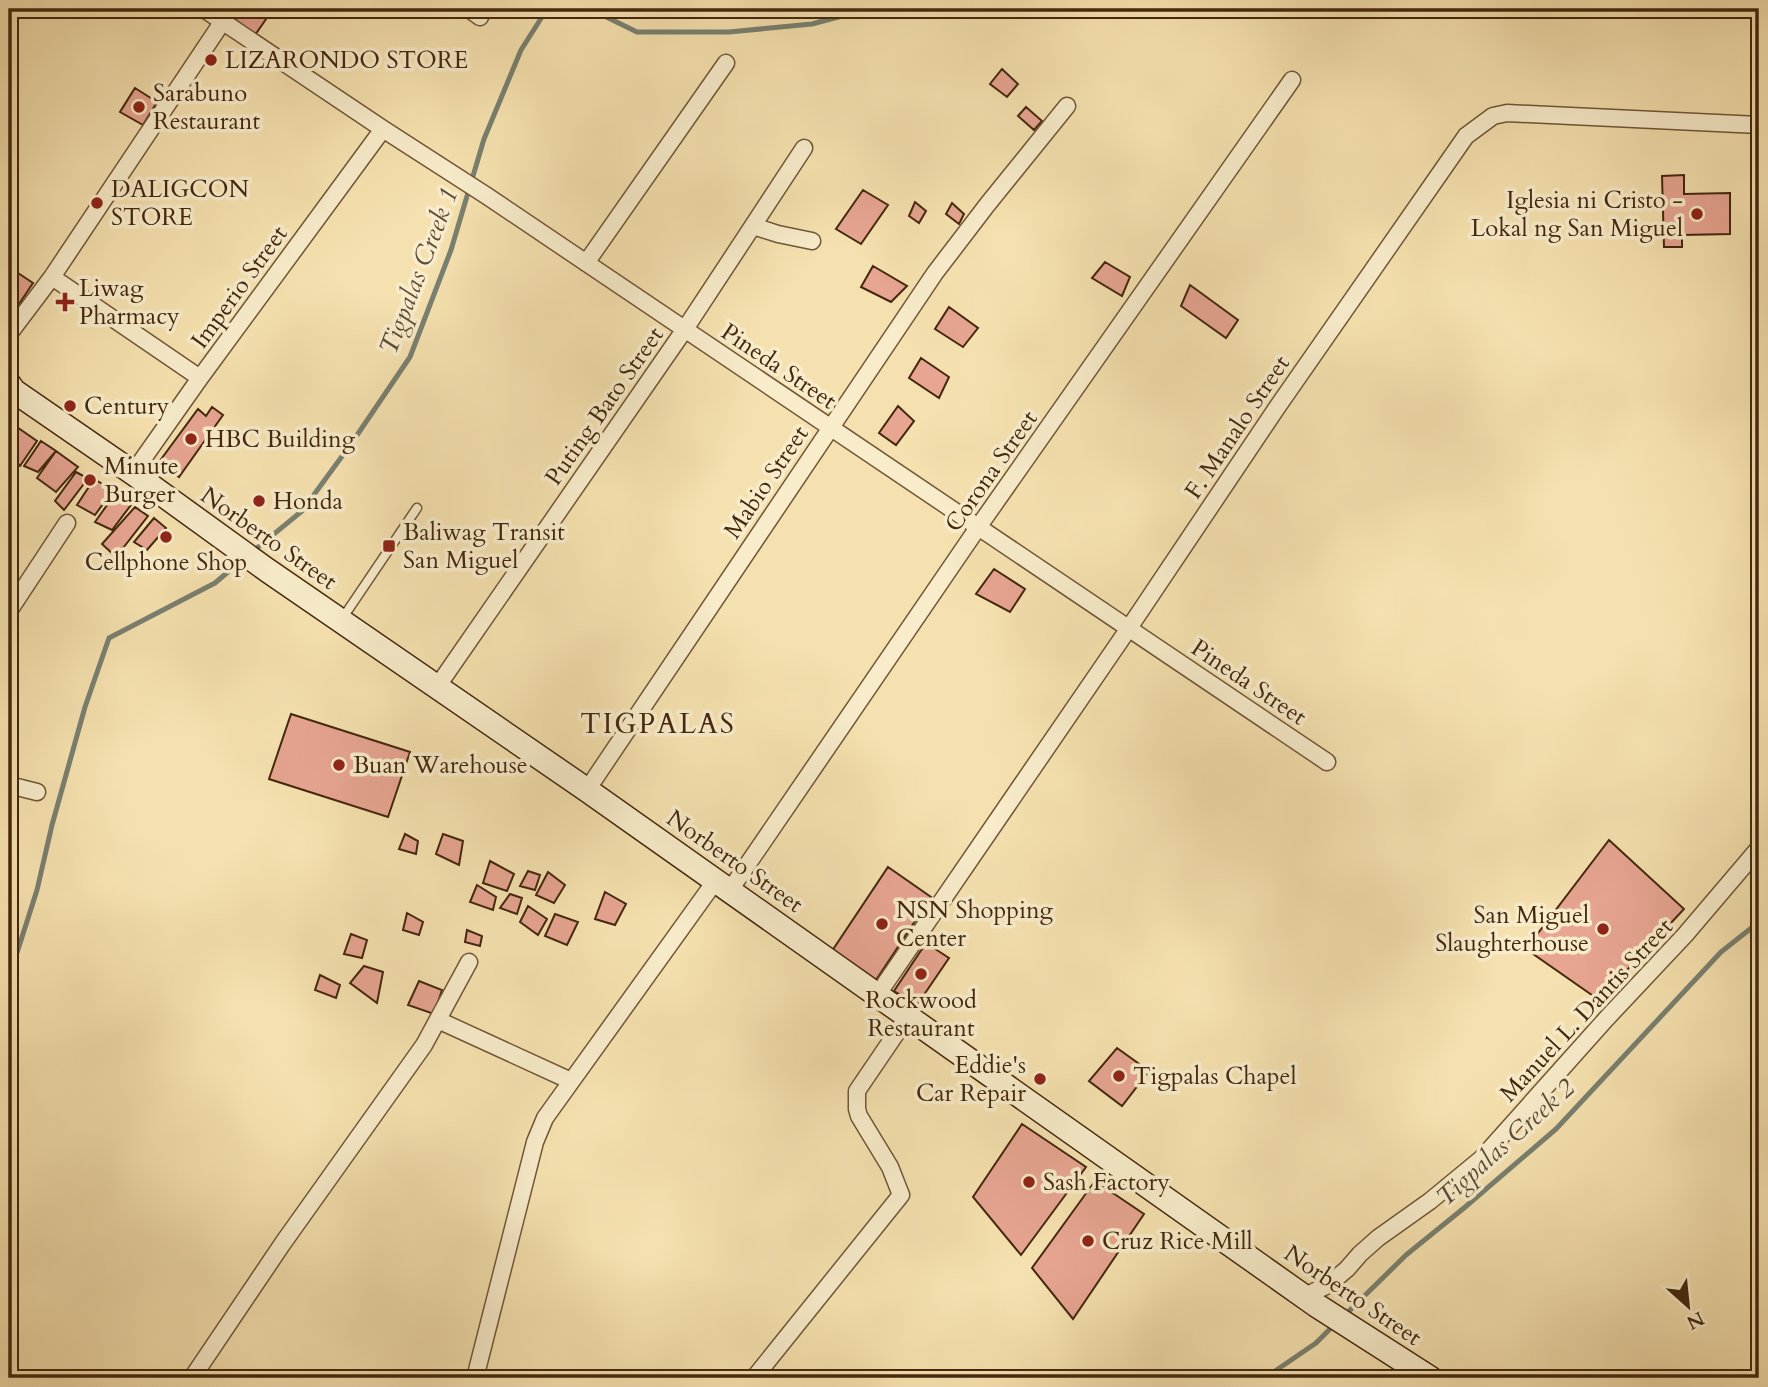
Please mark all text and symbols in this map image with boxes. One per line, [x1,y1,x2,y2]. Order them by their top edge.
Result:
place label: LIZARONDO STORE [225,44,468,77]
marker: LIZARONDO STORE [203,52,219,68]
place label: Sarabuno Restaurant [153,77,260,138]
marker: Sarabuno Restaurant [131,99,147,115]
place label: DALIGCON STORE [111,173,249,234]
water label: Tigpalas Creek 1 [371,183,466,359]
place label: Iglesia ni Cristo - Lokal ng San Miguel [1471,184,1683,245]
marker: DALIGCON STORE [89,195,105,211]
marker: Iglesia ni Cristo - Lokal ng San Miguel [1689,206,1705,222]
street label: Imperio Street [183,219,296,356]
place label: Liwag Pharmacy [79,272,180,333]
marker: Liwag Pharmacy [57,294,73,310]
street label: Pineda Street [714,316,843,417]
street label: Puting Bato Street [537,320,672,492]
street label: F. Manalo Street [1177,349,1298,506]
place label: Century [84,390,169,423]
marker: Century [62,398,78,414]
street label: Corona Street [937,404,1046,539]
street label: Mabio Street [716,419,817,545]
place label: HBC Building [205,423,356,456]
marker: HBC Building [183,431,199,447]
place label: Minute Burger [104,450,179,511]
marker: Minute Burger [82,472,98,488]
street label: Norberto Street [194,479,344,598]
place label: Honda [273,485,343,518]
marker: Honda [251,493,267,509]
place label: Baliwag Transit San Miguel [403,516,565,577]
marker: Cellphone Shop [158,529,174,545]
marker: Baliwag Transit San Miguel [381,538,397,554]
place label: Cellphone Shop [85,546,247,579]
street label: Pineda Street [1184,632,1313,733]
district label: TIGPALAS [580,705,736,743]
place label: Buan Warehouse [353,749,528,782]
marker: Buan Warehouse [331,757,347,773]
street label: Norberto Street [660,802,810,921]
place label: NSN Shopping Center [896,894,1054,955]
place label: San Miguel Slaughterhouse [1435,899,1589,960]
street label: Manuel L. Dantis Street [1492,911,1681,1109]
marker: NSN Shopping Center [874,916,890,932]
marker: San Miguel Slaughterhouse [1595,921,1611,937]
marker: Rockwood Restaurant [913,966,929,982]
place label: Rockwood Restaurant [865,984,977,1045]
place label: Eddie's Car Repair [916,1049,1026,1110]
place label: Tigpalas Chapel [1133,1060,1297,1093]
marker: Tigpalas Chapel [1111,1068,1127,1084]
water label: Tigpalas Creek 2 [1429,1070,1583,1214]
marker: Eddie's Car Repair [1032,1071,1048,1087]
place label: Sash Factory [1043,1166,1170,1199]
marker: Sash Factory [1021,1174,1037,1190]
place label: Cruz Rice Mill [1102,1225,1253,1258]
marker: Cruz Rice Mill [1080,1233,1096,1249]
street label: Norberto Street [1277,1237,1428,1354]
north arrow [1652,1272,1722,1342]
text: N [1682,1305,1709,1336]

